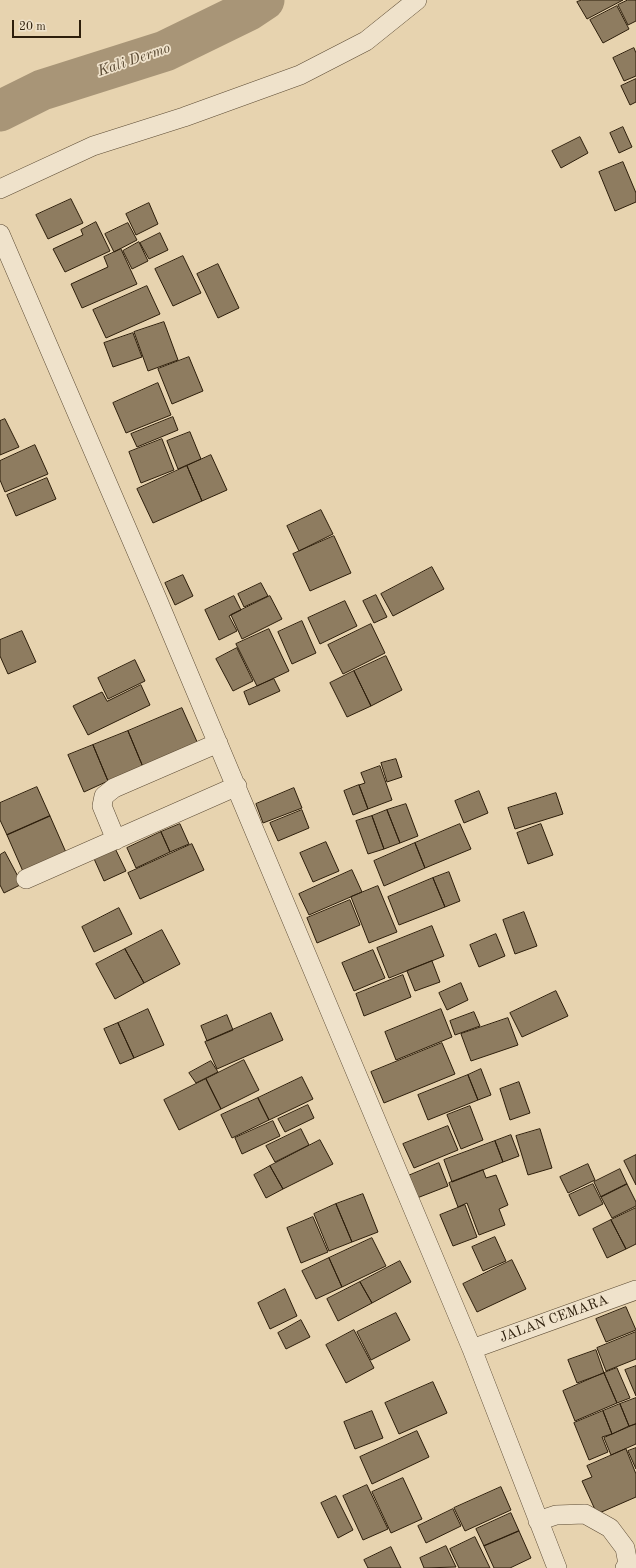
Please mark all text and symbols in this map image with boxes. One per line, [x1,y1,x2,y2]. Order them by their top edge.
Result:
scale bar [14,12,83,38]
text: 20 m [19,21,46,33]
water label: Kali Dermo [95,39,173,81]
street label: JALAN CEMARA [497,1292,611,1346]

